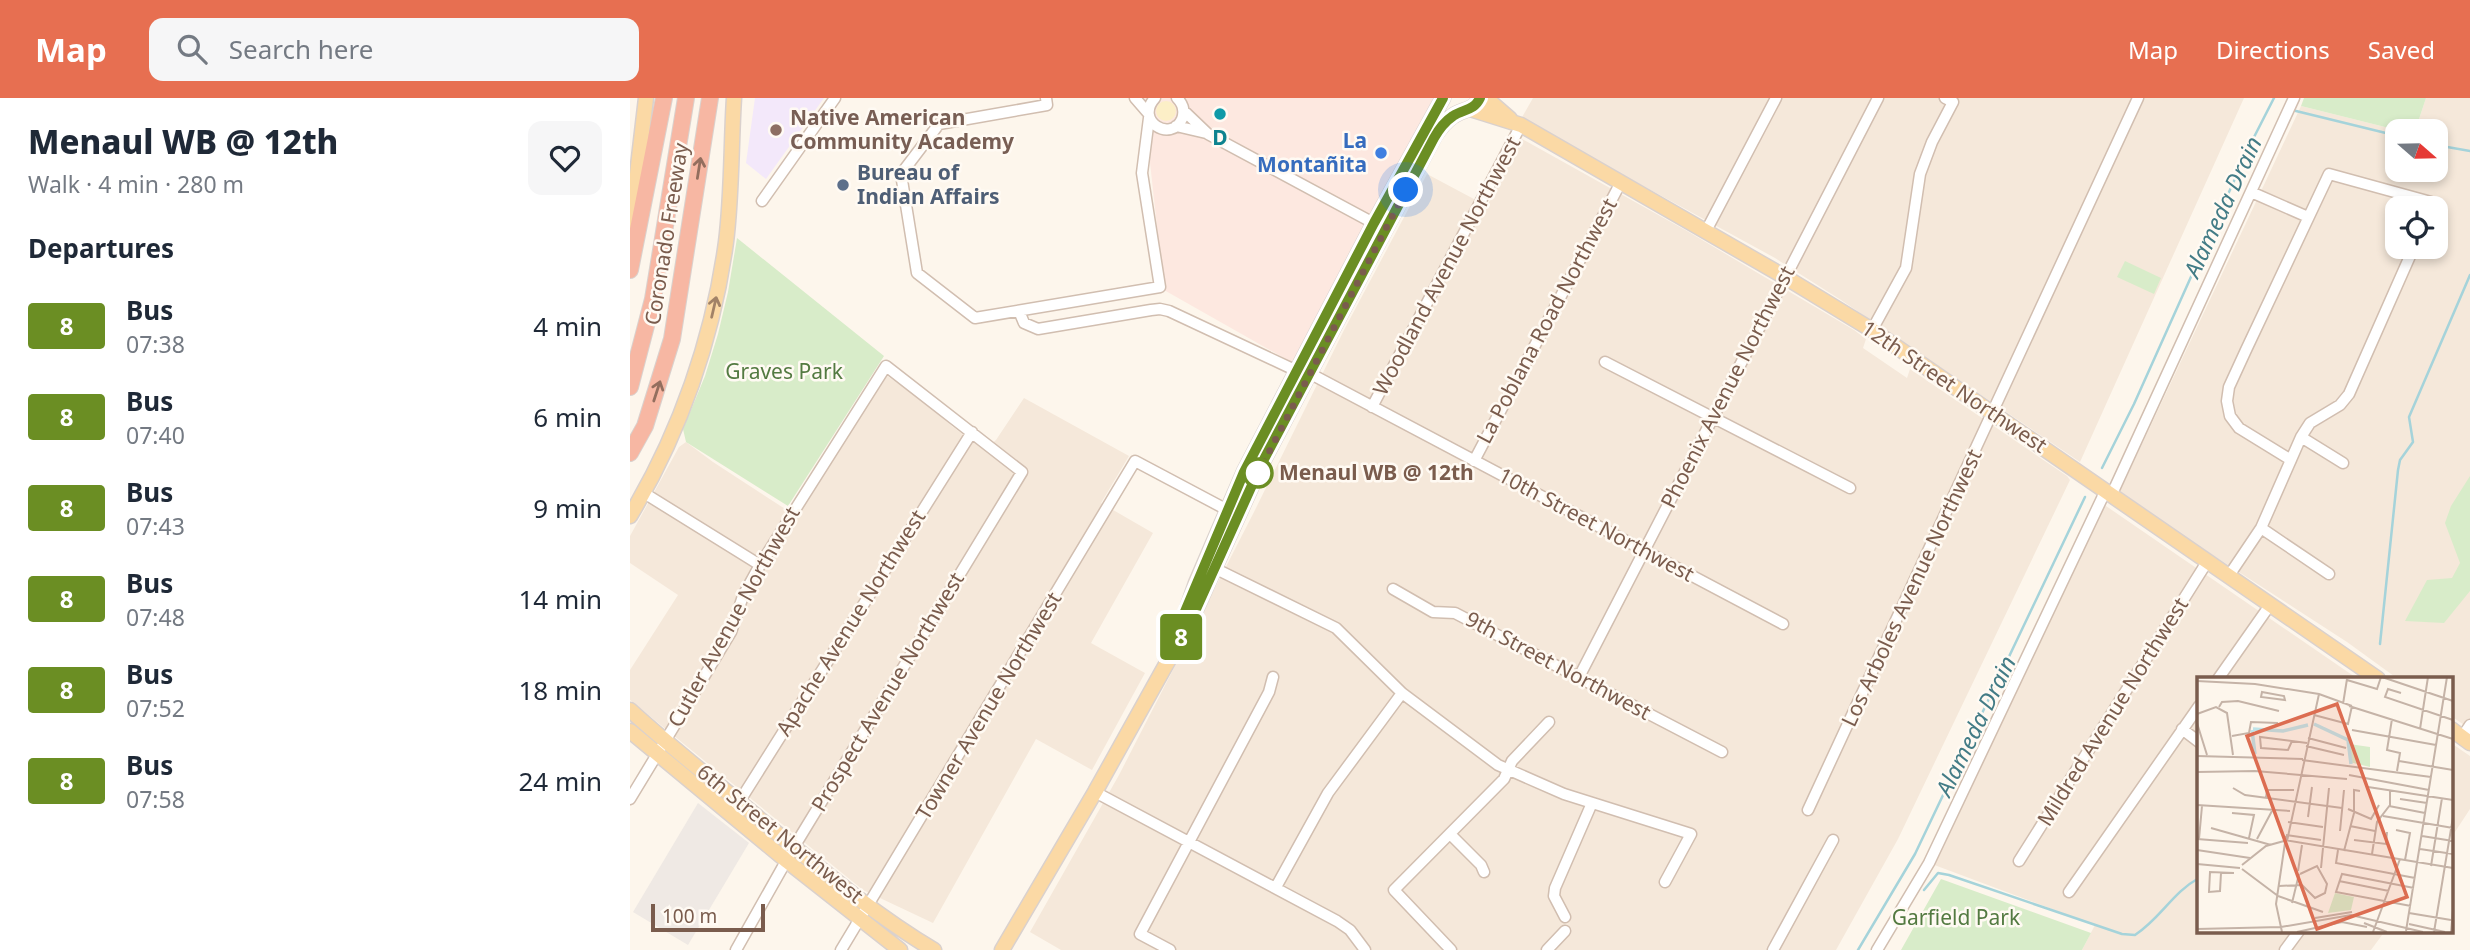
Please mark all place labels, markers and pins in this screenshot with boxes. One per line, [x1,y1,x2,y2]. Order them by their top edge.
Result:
place label: Native American Community Academy [790,103,1014,155]
marker: D [1212,106,1228,122]
marker: Native American Community Academy [768,122,784,138]
place label: D [1212,123,1228,151]
place label: La Montañita [1257,126,1367,178]
marker: La Montañita [1373,145,1389,161]
place label: Bureau of Indian Affairs [857,158,1000,210]
marker: Bureau of Indian Affairs [835,177,851,193]
marker: Menaul WB @ 12th [1243,458,1273,488]
place label: Menaul WB @ 12th [1279,458,1474,486]

